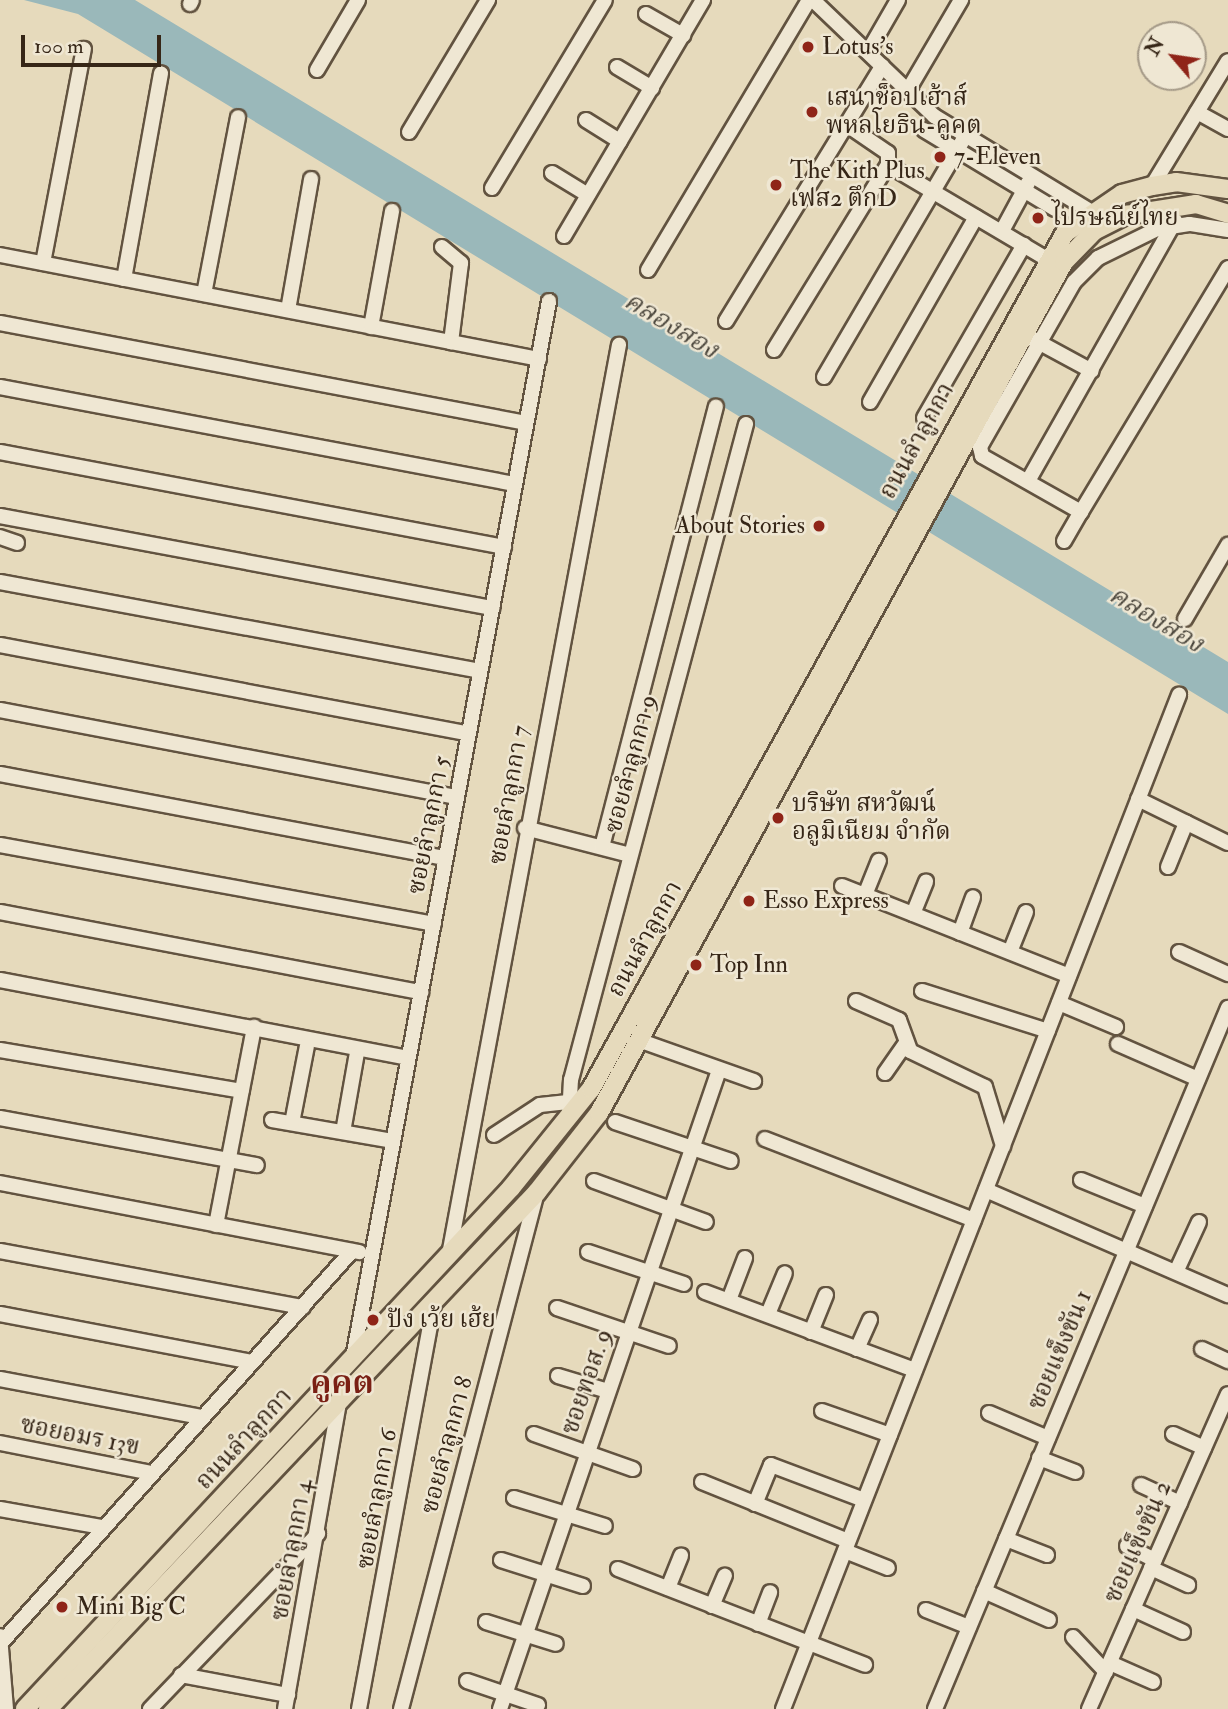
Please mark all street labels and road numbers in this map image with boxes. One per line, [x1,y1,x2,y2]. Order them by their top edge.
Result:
street label: ถนนลำลูกกา [873,378,961,504]
street label: ซอยลำลูกกา 9 [599,692,663,836]
street label: ซอยลำลูกกา 7 [483,723,535,867]
street label: ซอยลำลูกกา 5 [401,753,457,897]
street label: ถนนลำลูกกา [601,876,689,1002]
street label: ซอยแข็งขัน 1 [1022,1286,1098,1414]
street label: ซอยทอส. 9 [556,1326,618,1438]
street label: ซอยลำลูกกา 8 [415,1373,479,1517]
street label: ถนนลำลูกกา [190,1382,298,1496]
street label: ซอยอมร 13ข [18,1410,142,1462]
street label: ซอยลำลูกกา 6 [351,1427,403,1571]
street label: ซอยแข็งขัน 2 [1098,1476,1178,1608]
street label: ซอยลำลูกกา 4 [265,1477,319,1623]

